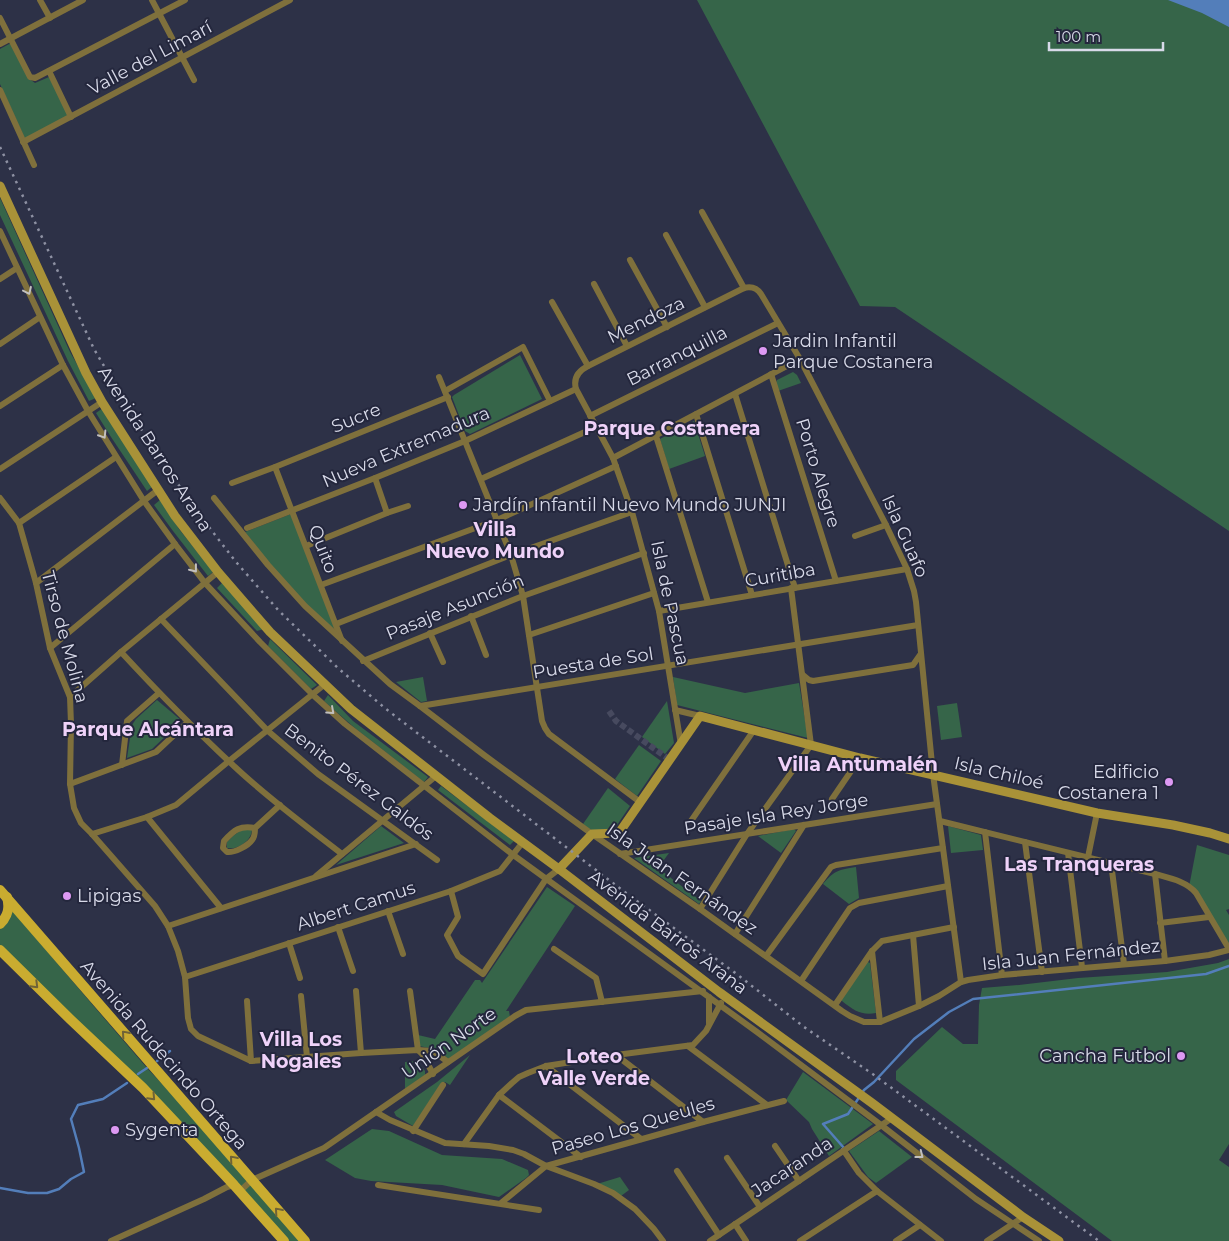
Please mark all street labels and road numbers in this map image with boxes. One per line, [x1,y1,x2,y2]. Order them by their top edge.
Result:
street label: Valle del Limarí [84,16,217,100]
street label: Mendoza [604,292,688,348]
street label: Barranquilla [623,321,731,391]
street label: Avenida Barros Arana [93,362,217,536]
street label: Sucre [328,398,384,438]
street label: Nueva Extremadura [319,402,493,492]
street label: Porto Alegre [791,416,845,530]
street label: Isla Guafo [877,491,933,581]
street label: Quito [304,522,342,576]
street label: Isla de Pascua [646,539,694,667]
street label: Curitiba [743,558,817,592]
street label: Tirso de Molina [37,569,93,705]
street label: Pasaje Asunción [383,569,527,645]
street label: Puesta de Sol [531,643,655,683]
street label: Benito Pérez Galdós [280,719,438,845]
street label: Isla Chiloé [952,752,1046,794]
street label: Pasaje Isla Rey Jorge [682,789,870,839]
street label: Isla Juan Fernández [602,819,762,939]
street label: Avenida Barros Arana [584,865,752,999]
street label: Albert Camus [294,876,418,936]
street label: Isla Juan Fernández [981,935,1161,975]
street label: Avenida Rudecindo Ortega [76,956,252,1154]
street label: Unión Norte [397,1002,501,1084]
street label: Paseo Los Queules [549,1092,717,1160]
street label: Jacaranda [747,1132,836,1203]

